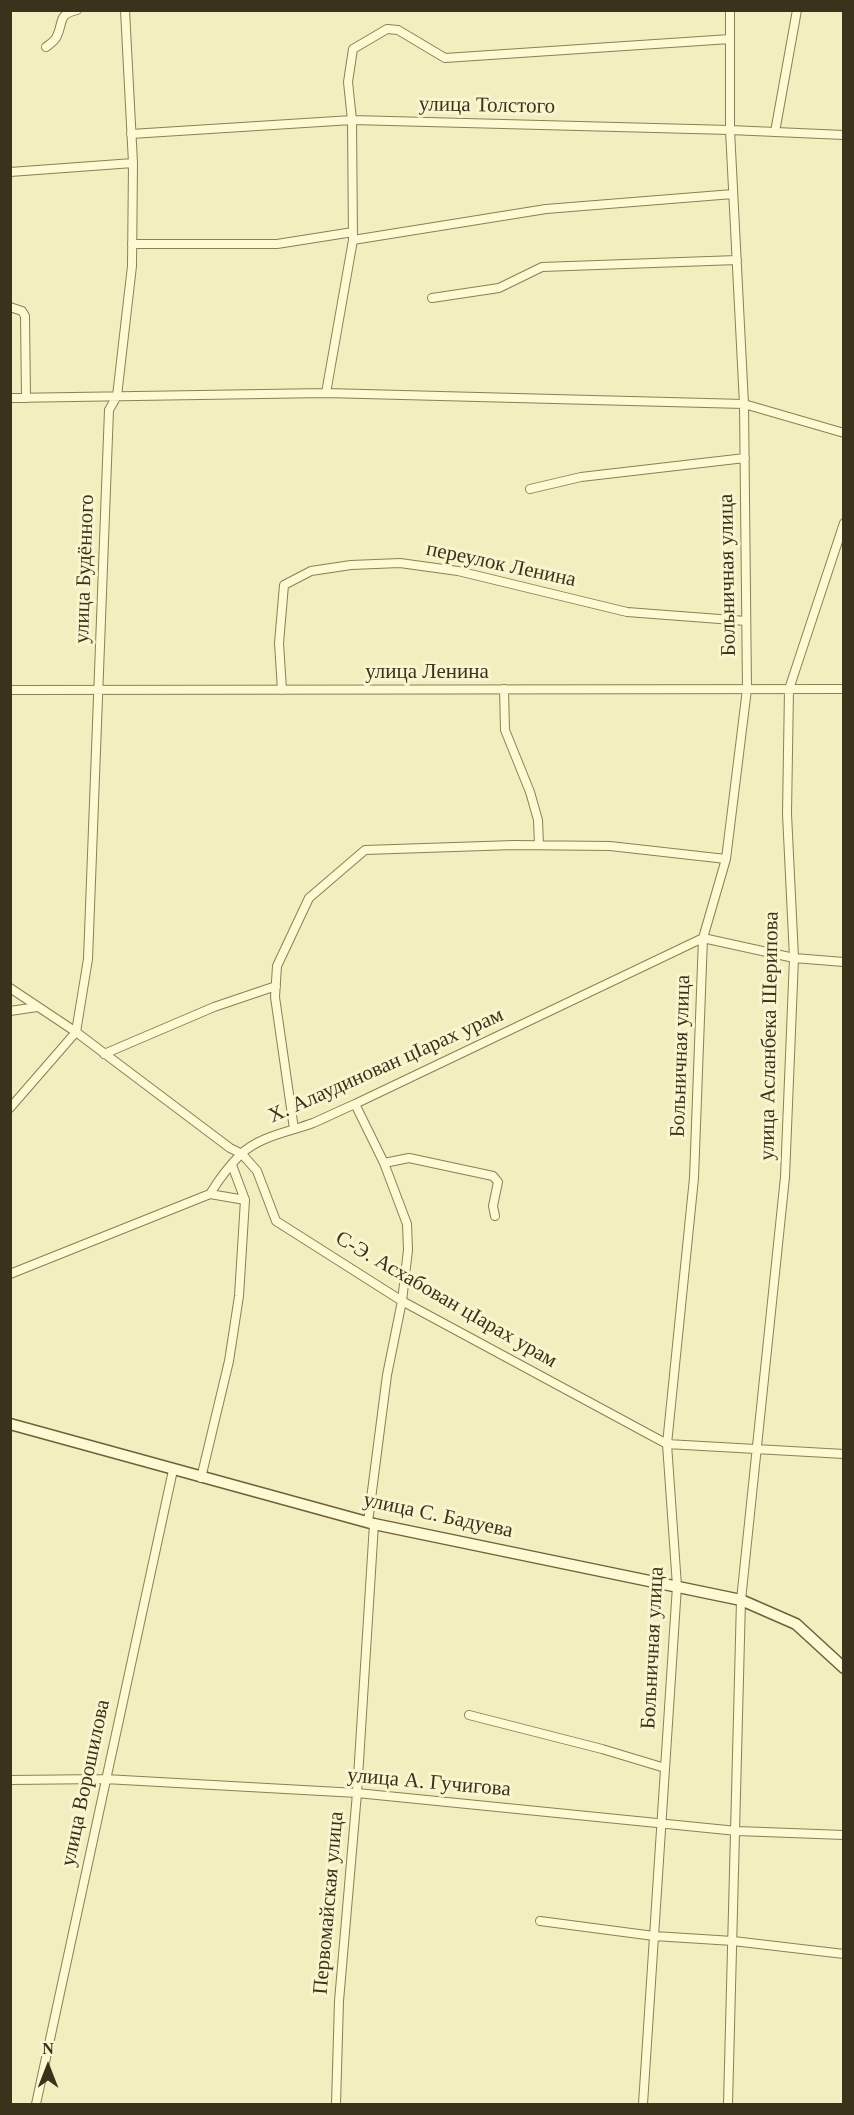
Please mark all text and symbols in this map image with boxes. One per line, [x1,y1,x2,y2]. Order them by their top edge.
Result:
street label: улица Толстого [419,92,555,120]
street label: Больничная улица [714,493,742,657]
street label: улица Будённого [70,494,100,644]
street label: переулок Ленина [424,537,578,593]
street label: улица Ленина [365,659,489,685]
street label: улица Асланбека Шерипова [755,911,785,1161]
street label: Больничная улица [666,974,696,1138]
street label: Х. Алаудинован цIарах урам [265,1003,507,1129]
street label: С-Э. Асхабован цIарах урам [331,1226,561,1374]
street label: улица С. Бадуева [361,1488,515,1544]
street label: Больничная улица [636,1566,670,1730]
street label: улица Ворошилова [56,1697,116,1869]
street label: улица А. Гучигова [346,1763,512,1803]
street label: Первомайская улица [308,1810,350,1996]
north arrow [18,2037,78,2097]
text: N [42,2040,54,2057]

